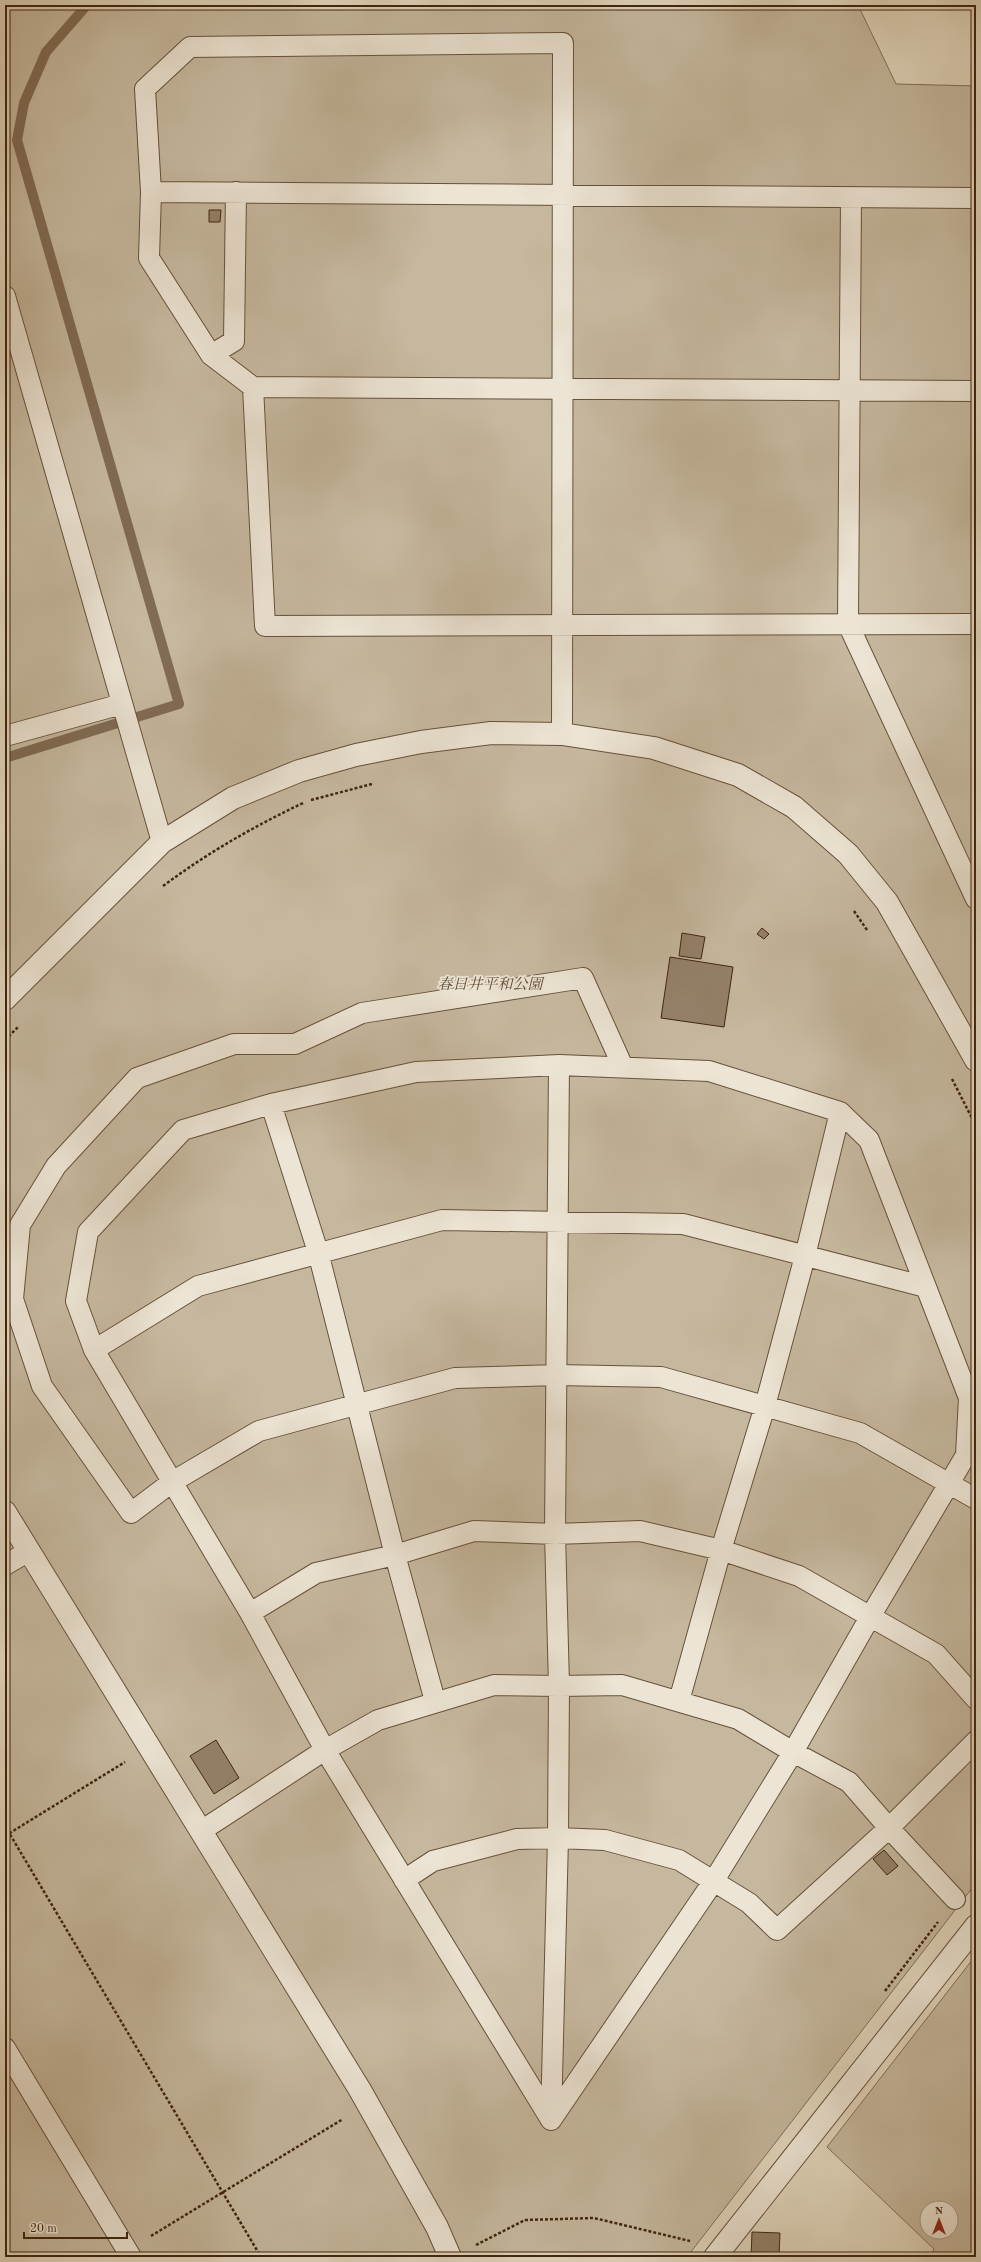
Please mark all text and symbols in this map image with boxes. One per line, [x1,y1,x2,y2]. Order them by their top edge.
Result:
park label: 春日井平和公園 [437,976,545,993]
north arrow [919,2200,959,2240]
text: N [935,2206,944,2217]
scale bar [24,2214,127,2240]
text: 20 m [30,2223,57,2235]

